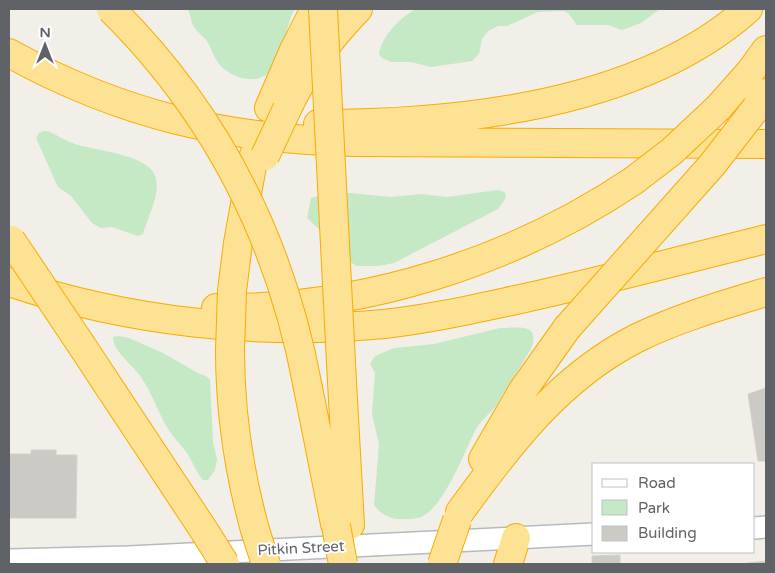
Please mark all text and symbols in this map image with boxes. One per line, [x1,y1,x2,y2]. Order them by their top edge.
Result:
north arrow [20,20,70,70]
text: N [39,24,51,41]
legend [592,463,755,553]
text: Road [638,474,676,492]
text: Park [638,499,670,517]
text: Building [638,524,697,542]
street label: Pitkin Street [257,537,345,559]

